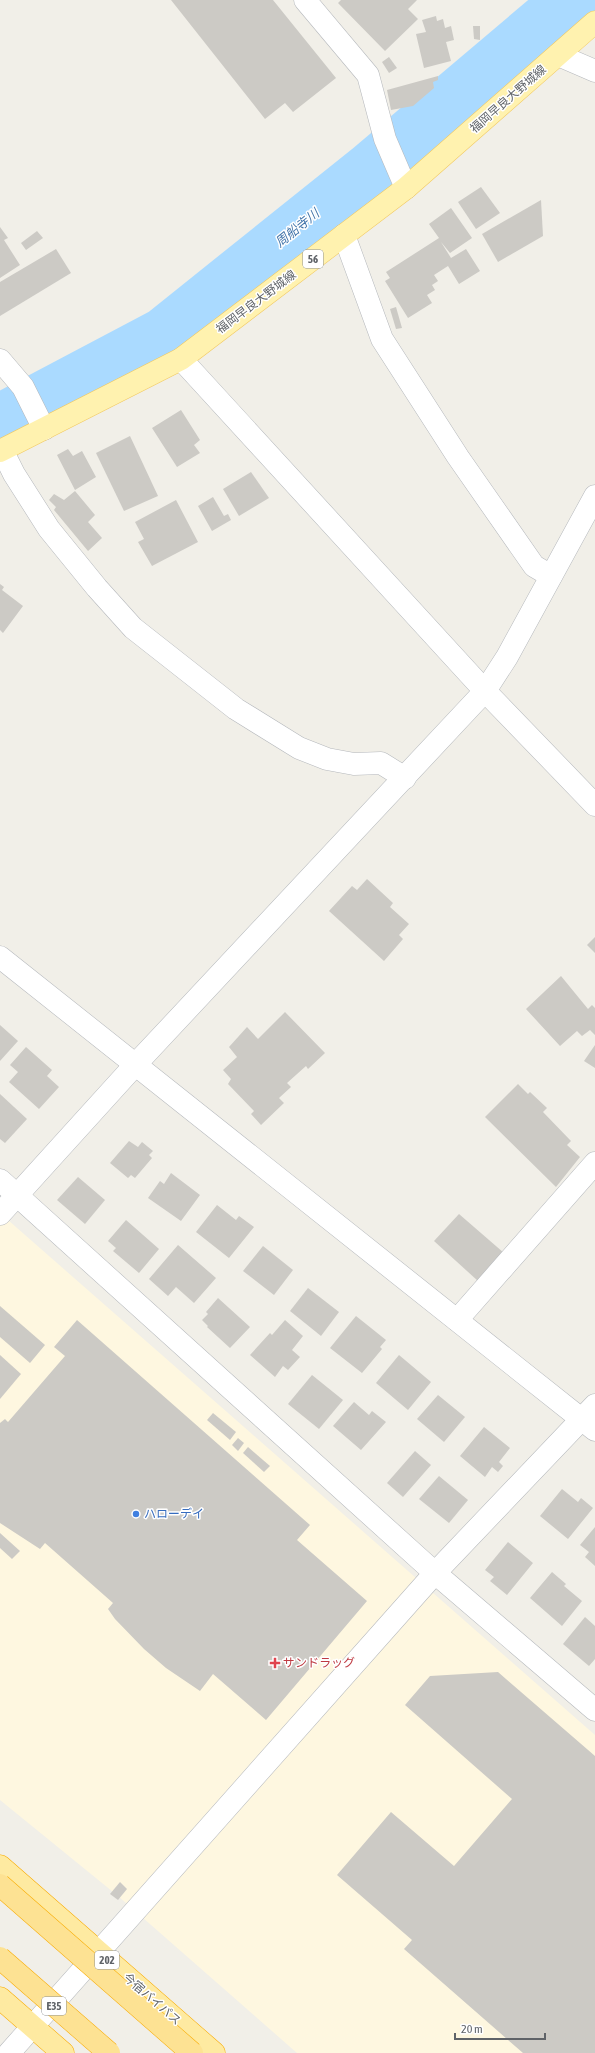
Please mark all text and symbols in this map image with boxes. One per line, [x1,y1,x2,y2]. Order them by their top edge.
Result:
street label: 福岡早良大野城線 [467,62,549,136]
water label: 周船寺川 [272,205,323,250]
road number: 56 [303,250,323,268]
street label: 福岡早良大野城線 [213,268,299,336]
place label: ハローデイ [144,1507,204,1521]
marker: ハローデイ [131,1509,141,1519]
place label: サンドラッグ [283,1656,355,1670]
marker: サンドラッグ [270,1658,280,1668]
road number: 202 [95,1951,119,1969]
street label: 今宿バイパス [120,1970,184,2028]
road number: E35 [42,1997,66,2015]
scale bar [455,2015,545,2041]
text: 20 m [461,2022,483,2036]

